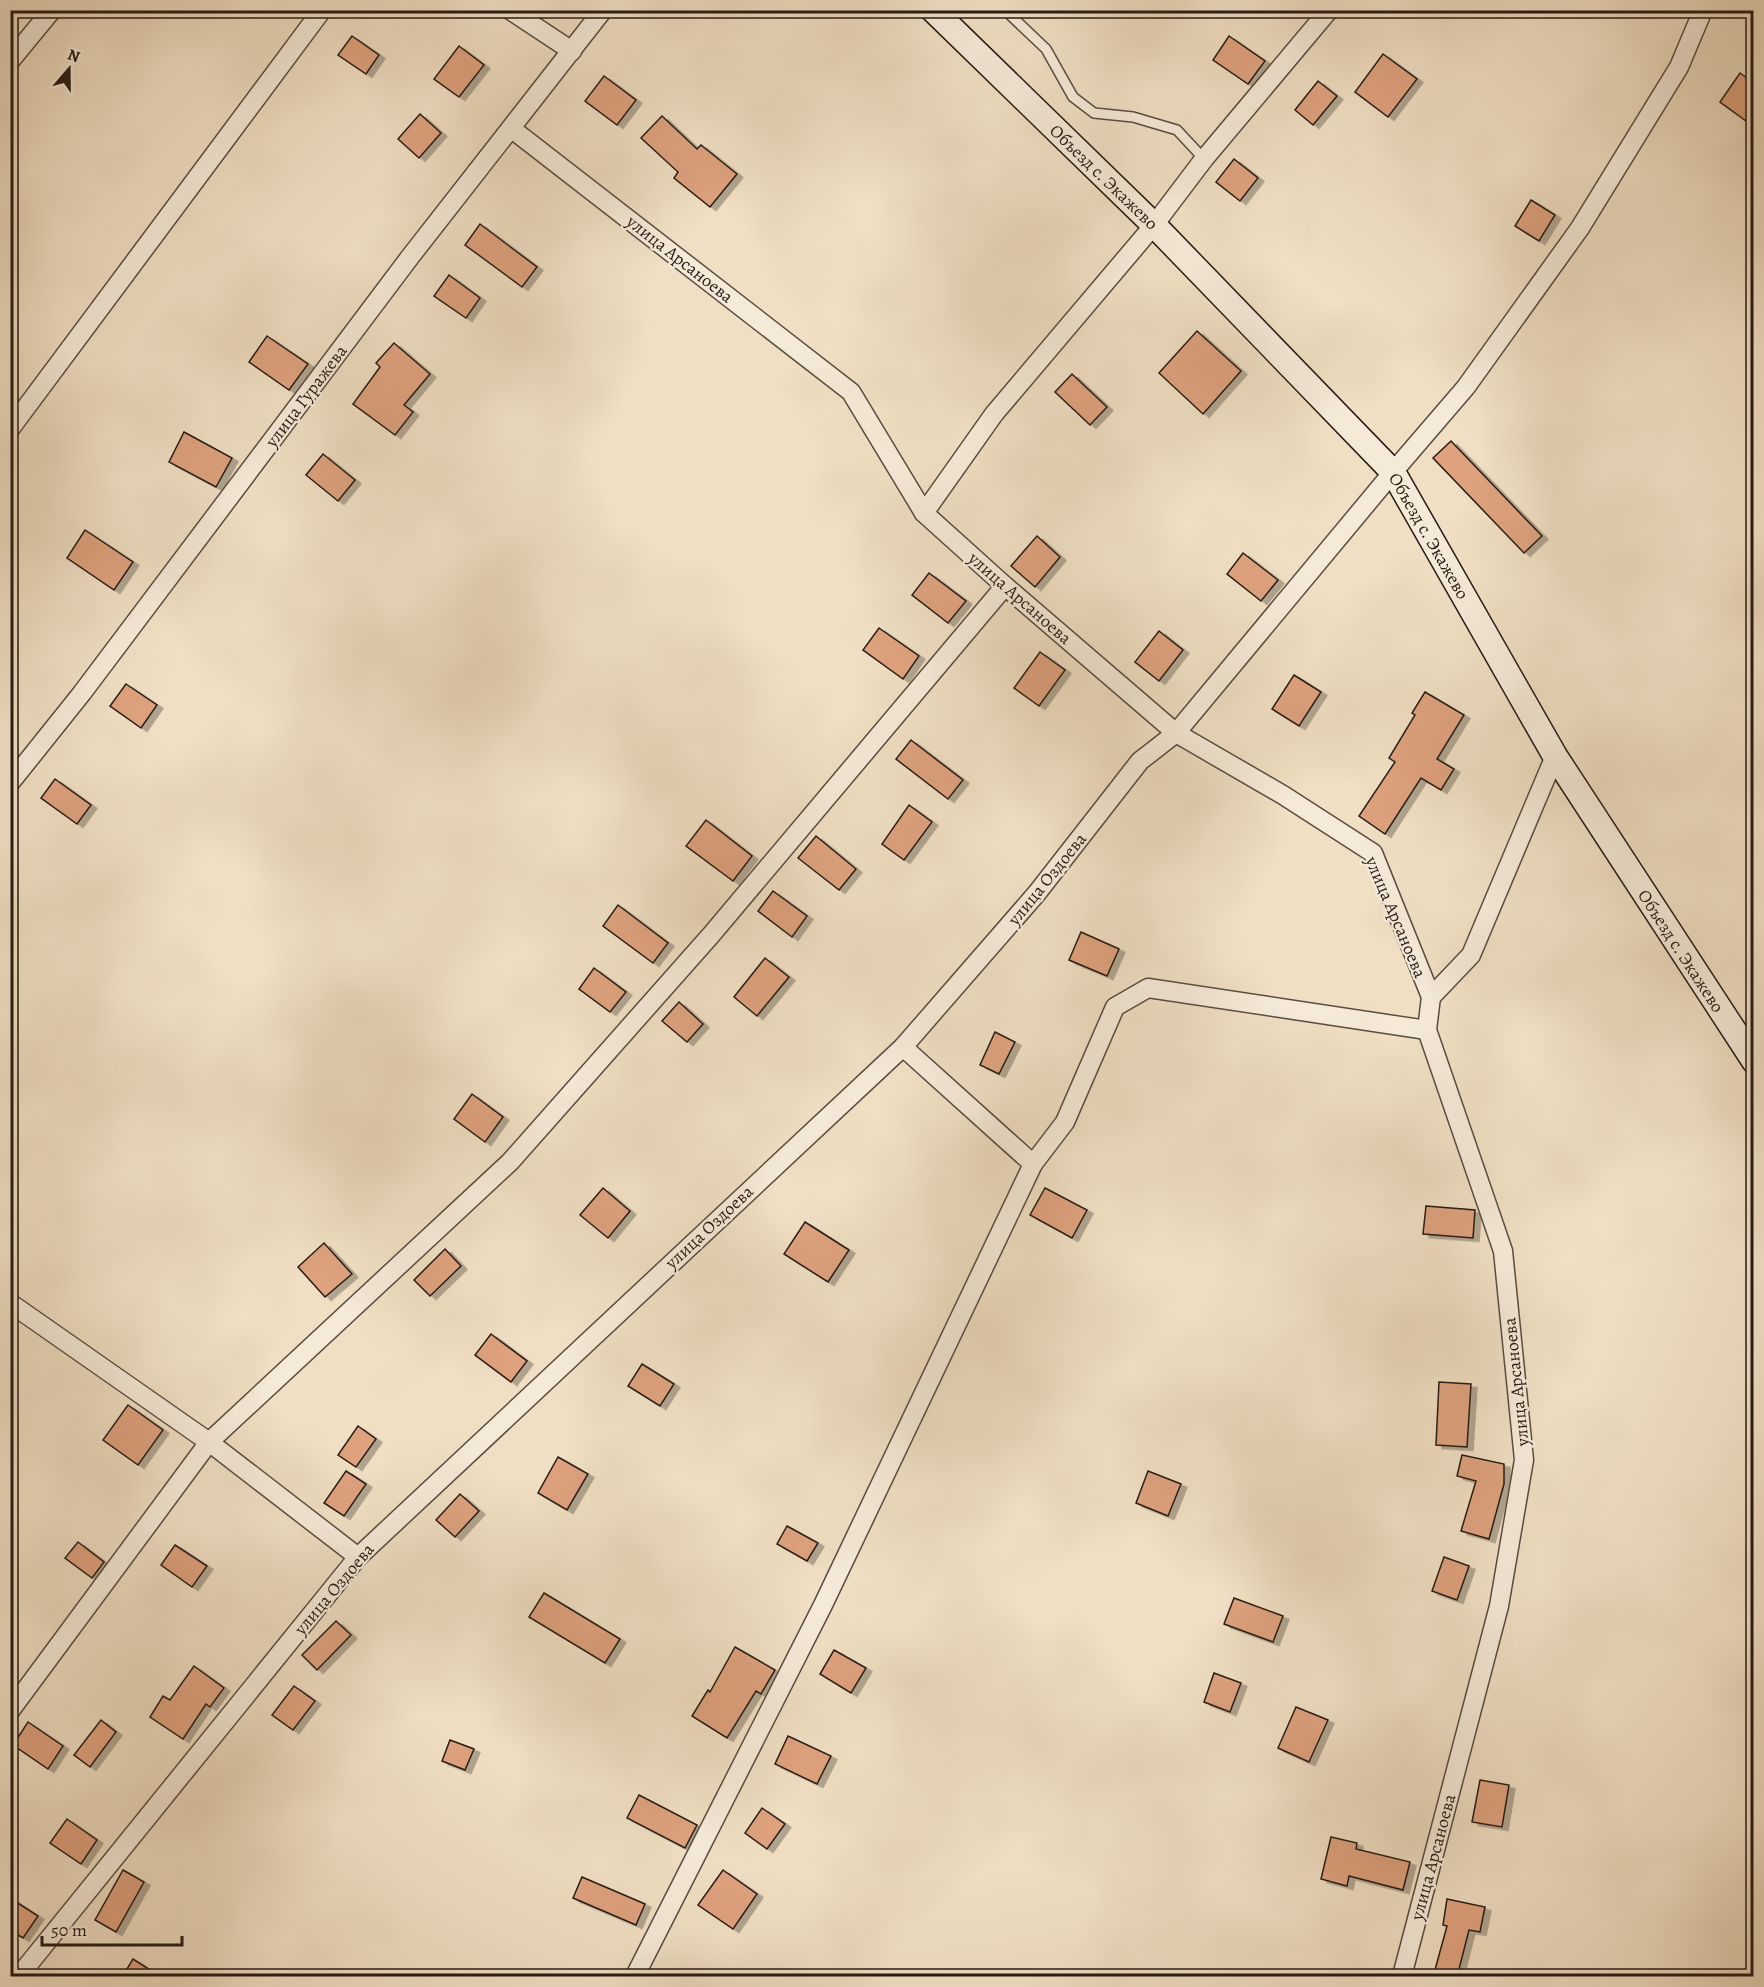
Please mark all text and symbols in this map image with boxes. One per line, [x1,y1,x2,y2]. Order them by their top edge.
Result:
north arrow [39,39,99,99]
text: N [65,44,83,68]
street label: Объезд с. Экажево [1044,119,1164,235]
street label: улица Арсаноева [621,209,739,309]
street label: улица Гуражева [259,339,353,453]
street label: Объезд с. Экажево [1383,468,1475,604]
street label: улица Арсаноева [962,546,1077,650]
street label: улица Оздоева [1002,827,1092,931]
street label: улица Арсаноева [1359,852,1433,982]
street label: Объезд с. Экажево [1632,885,1730,1017]
street label: улица Оздоева [659,1179,759,1275]
street label: улица Арсаноева [1497,1316,1535,1449]
street label: улица Оздоева [288,1538,380,1641]
street label: улица Арсаноева [1404,1791,1462,1924]
scale bar [42,1909,182,1947]
text: 50 m [51,1918,87,1942]

